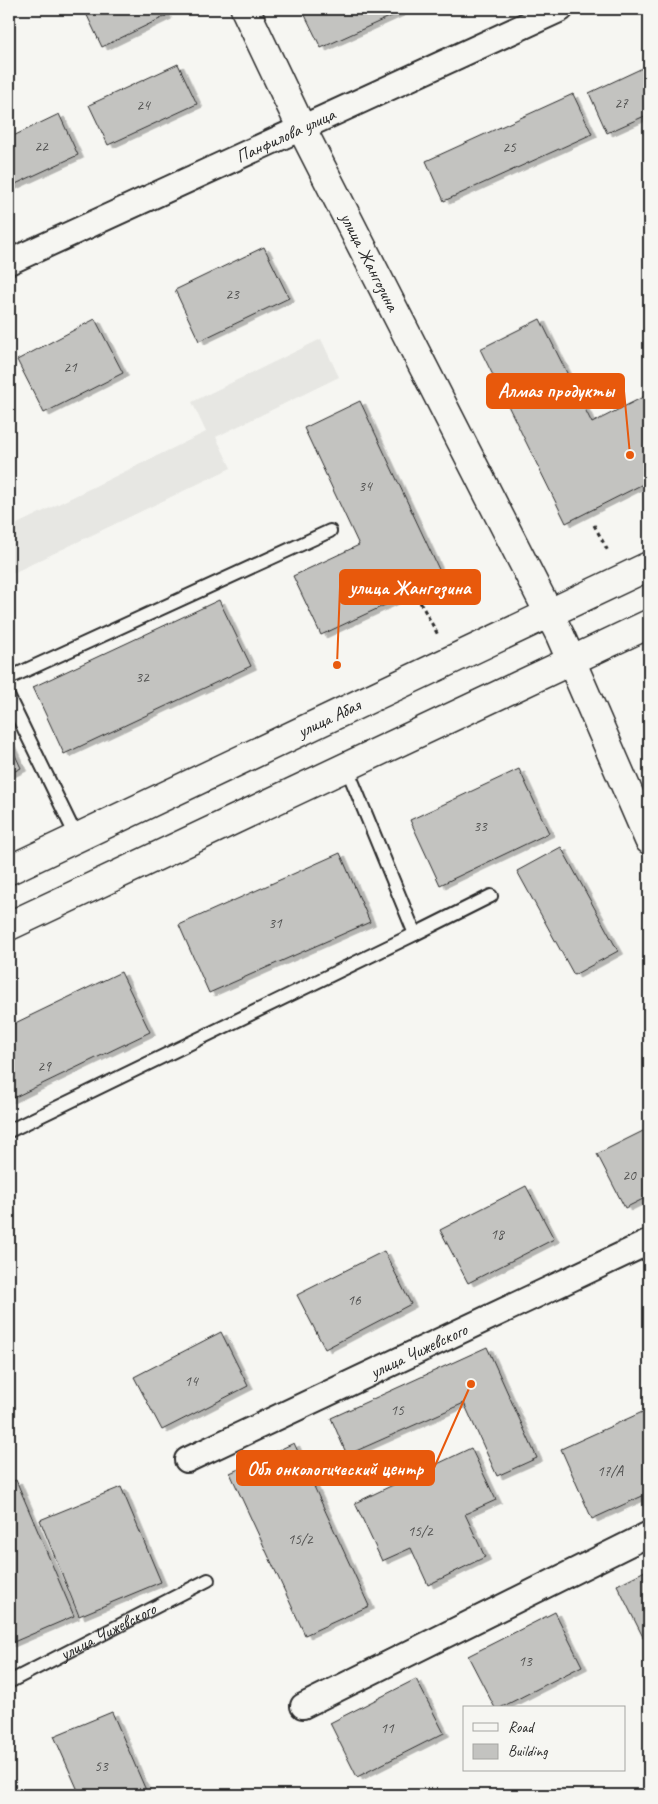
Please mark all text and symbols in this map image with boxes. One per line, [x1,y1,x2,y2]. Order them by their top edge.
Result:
house number: 27 [614,94,629,113]
house number: 24 [136,96,151,115]
street label: Панфилова улица [232,103,340,168]
house number: 22 [34,137,49,156]
house number: 25 [502,138,517,157]
street label: улица Жангозина [335,208,405,316]
house number: 23 [225,285,240,304]
house number: 21 [63,358,78,377]
callout: Алмаз продукты [487,374,624,408]
text: Алмаз продукты [498,379,615,403]
house number: 34 [358,477,373,496]
callout: улица Жангозина [340,570,480,604]
text: улица Жангозина [347,576,472,600]
house number: 32 [135,668,150,687]
street label: улица Абая [293,693,365,743]
house number: 33 [473,817,488,836]
house number: 31 [268,914,283,933]
house number: 29 [37,1057,52,1076]
house number: 20 [622,1166,637,1185]
house number: 18 [490,1225,505,1244]
house number: 16 [347,1291,362,1310]
street label: улица Чижевского [366,1318,472,1383]
house number: 14 [184,1372,199,1391]
house number: 15 [390,1401,405,1420]
callout: Обл онкологический центр [237,1451,434,1485]
text: Обл онкологический центр [247,1457,425,1481]
house number: 17/А [597,1462,624,1481]
house number: 15/2 [407,1522,434,1541]
house number: 15/2 [287,1530,314,1549]
street label: улица Чижевского [55,1597,161,1666]
house number: 13 [518,1652,533,1671]
legend [463,1706,626,1772]
text: Road [508,1718,535,1737]
house number: 11 [380,1719,395,1738]
text: Building [508,1742,548,1761]
house number: 53 [94,1757,109,1776]

